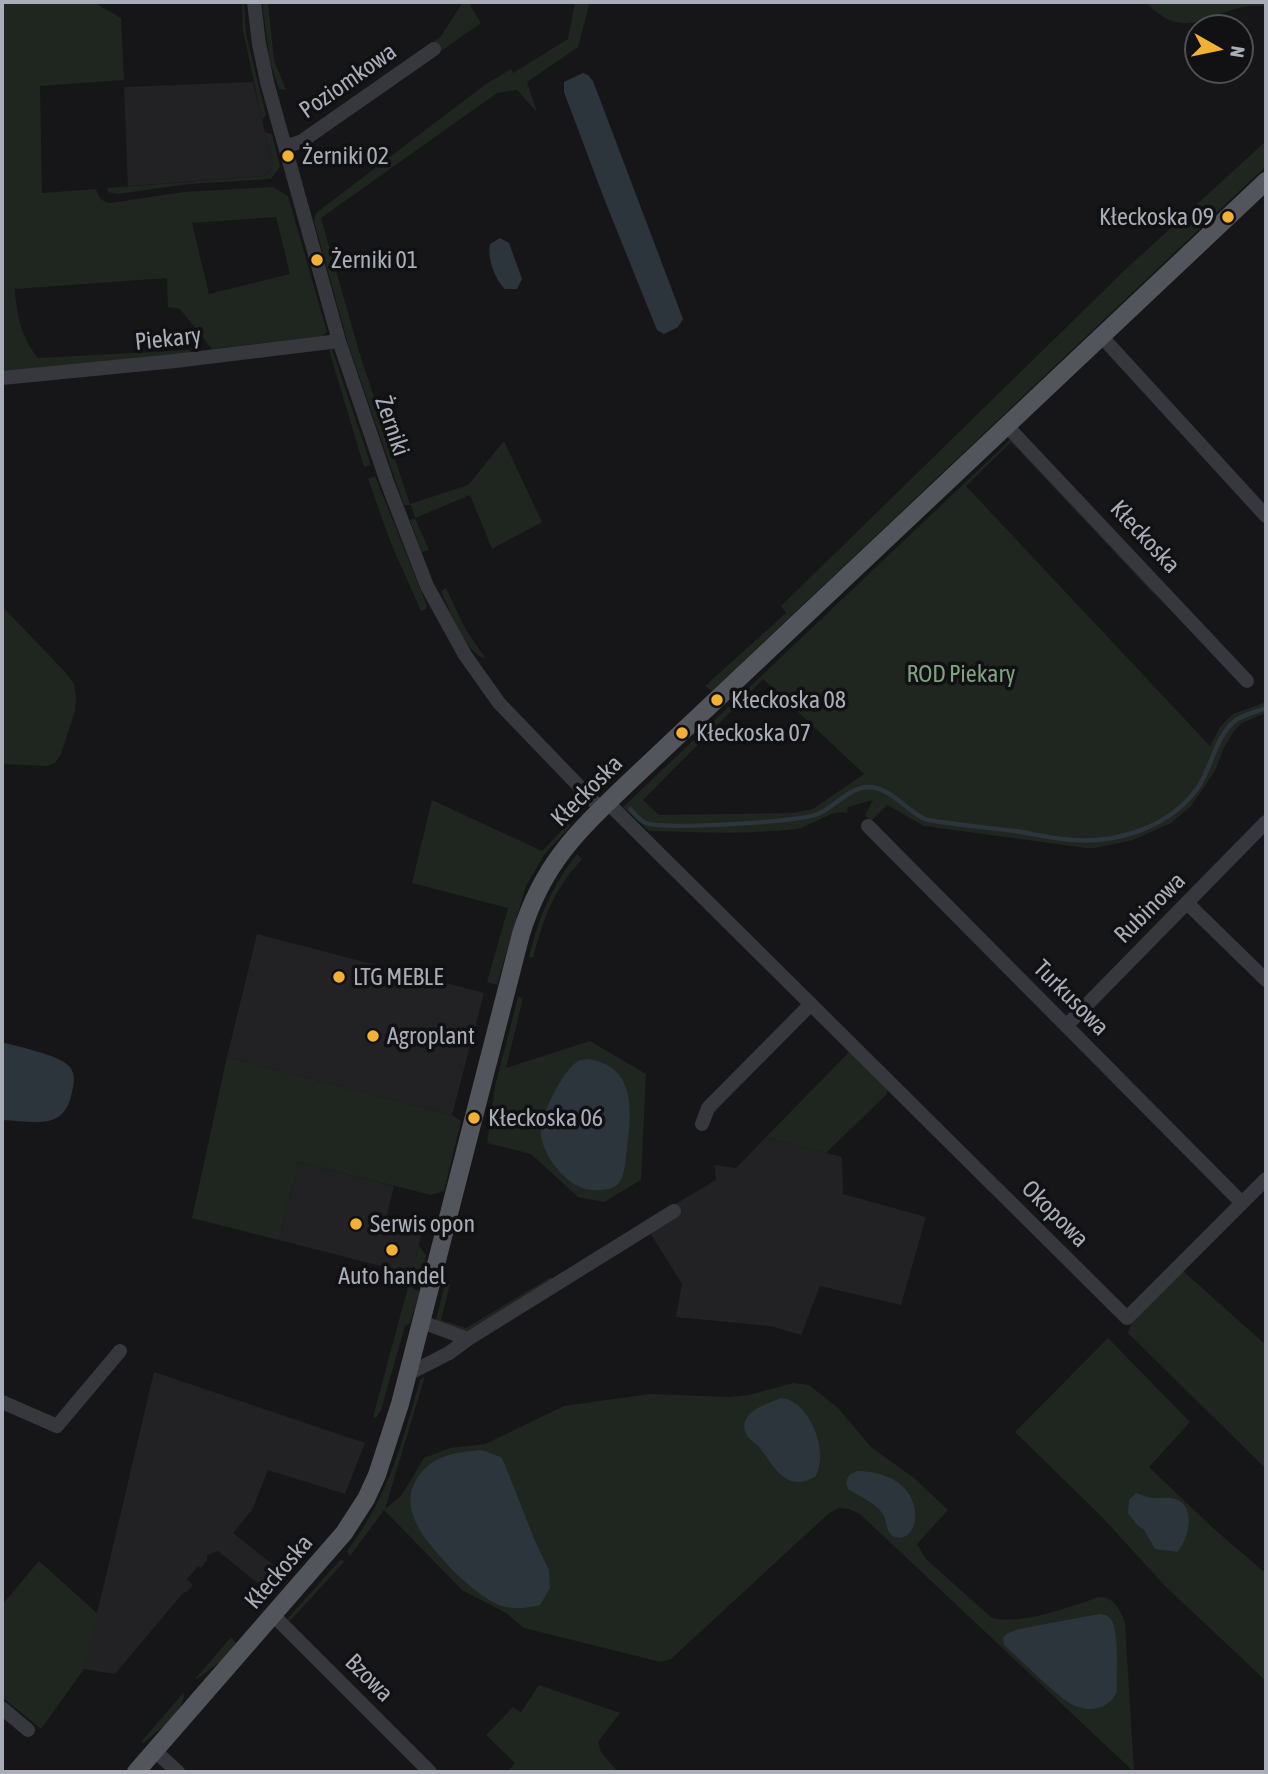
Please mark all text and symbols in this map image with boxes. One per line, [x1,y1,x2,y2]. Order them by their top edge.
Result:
north arrow [1184,14,1254,84]
street label: Poziomkowa [294,37,402,125]
text: N [1226,45,1250,59]
place label: Żerniki 02 [302,142,389,170]
marker: Żerniki 02 [280,148,296,164]
place label: Kłeckoska 09 [1099,203,1214,231]
marker: Kłeckoska 09 [1220,209,1236,225]
place label: Żerniki 01 [331,246,418,274]
marker: Żerniki 01 [309,252,325,268]
street label: Piekary [133,321,203,357]
street label: Żerniki [368,392,416,460]
street label: Kłeckoska [1104,495,1186,579]
park label: ROD Piekary [907,660,1015,688]
place label: Kłeckoska 08 [731,686,846,714]
marker: Kłeckoska 08 [709,692,725,708]
place label: Kłeckoska 07 [696,719,811,747]
marker: Kłeckoska 07 [674,725,690,741]
street label: Kłeckoska [545,749,629,833]
street label: Rubinowa [1109,867,1191,949]
street label: Turkusowa [1027,954,1115,1042]
place label: LTG MEBLE [353,963,443,991]
marker: LTG MEBLE [331,969,347,985]
place label: Agroplant [387,1022,475,1050]
marker: Agroplant [365,1028,381,1044]
place label: Kłeckoska 06 [488,1104,603,1132]
marker: Kłeckoska 06 [466,1110,482,1126]
street label: Okopowa [1015,1174,1095,1254]
place label: Serwis opon [370,1210,475,1238]
marker: Serwis opon [348,1216,364,1232]
marker: Auto handel [384,1242,400,1258]
place label: Auto handel [338,1262,446,1290]
street label: Kłeckoska [239,1529,319,1615]
street label: Bzowa [339,1648,399,1708]

